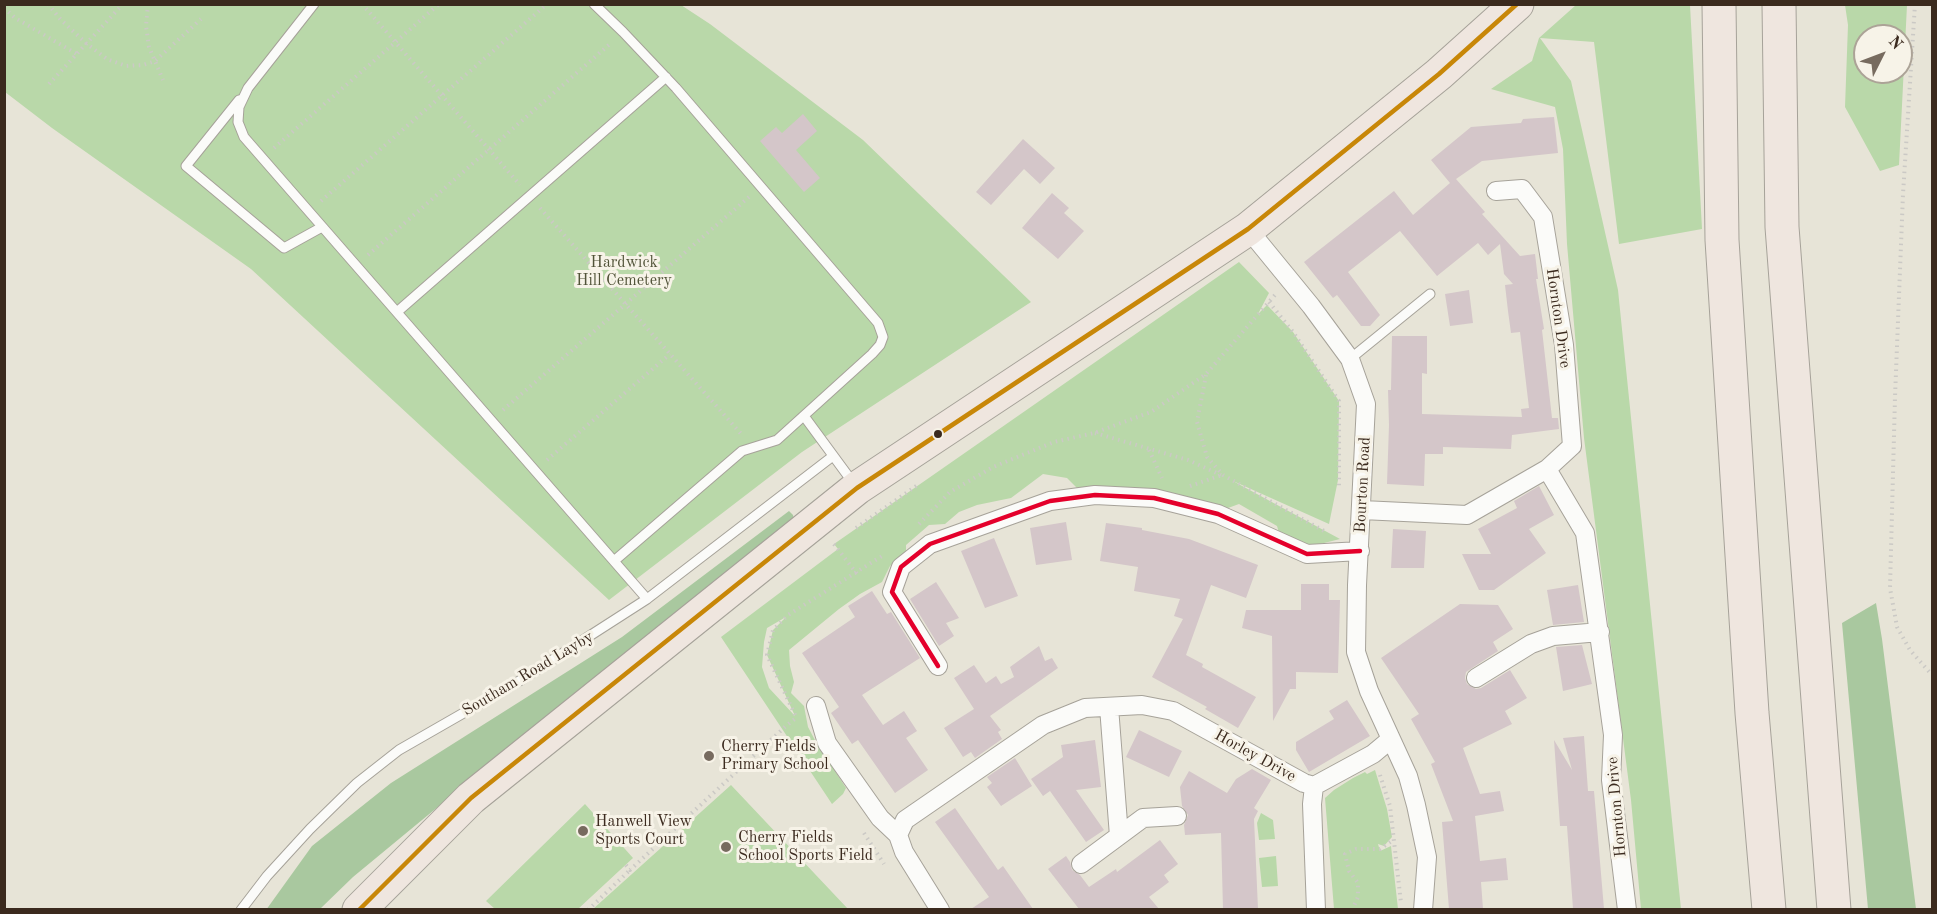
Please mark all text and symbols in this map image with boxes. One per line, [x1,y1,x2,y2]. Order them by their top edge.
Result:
north arrow [1853,24,1913,84]
text: N [1885,33,1905,53]
park label: Hardwick Hill Cemetery [576,253,672,291]
street label: Hornton Drive [1541,267,1575,369]
unlabelled marker [932,428,944,440]
street label: Bourton Road [1351,436,1375,534]
street label: Southam Road Layby [459,627,597,721]
street label: Horley Drive [1211,726,1299,786]
place label: Cherry Fields Primary School [721,737,829,775]
marker: Cherry Fields Primary School [702,749,716,763]
street label: Hornton Drive [1603,756,1631,858]
place label: Hanwell View Sports Court [595,812,692,850]
marker: Hanwell View Sports Court [576,824,590,838]
place label: Cherry Fields School Sports Field [738,828,873,866]
marker: Cherry Fields School Sports Field [719,840,733,854]

